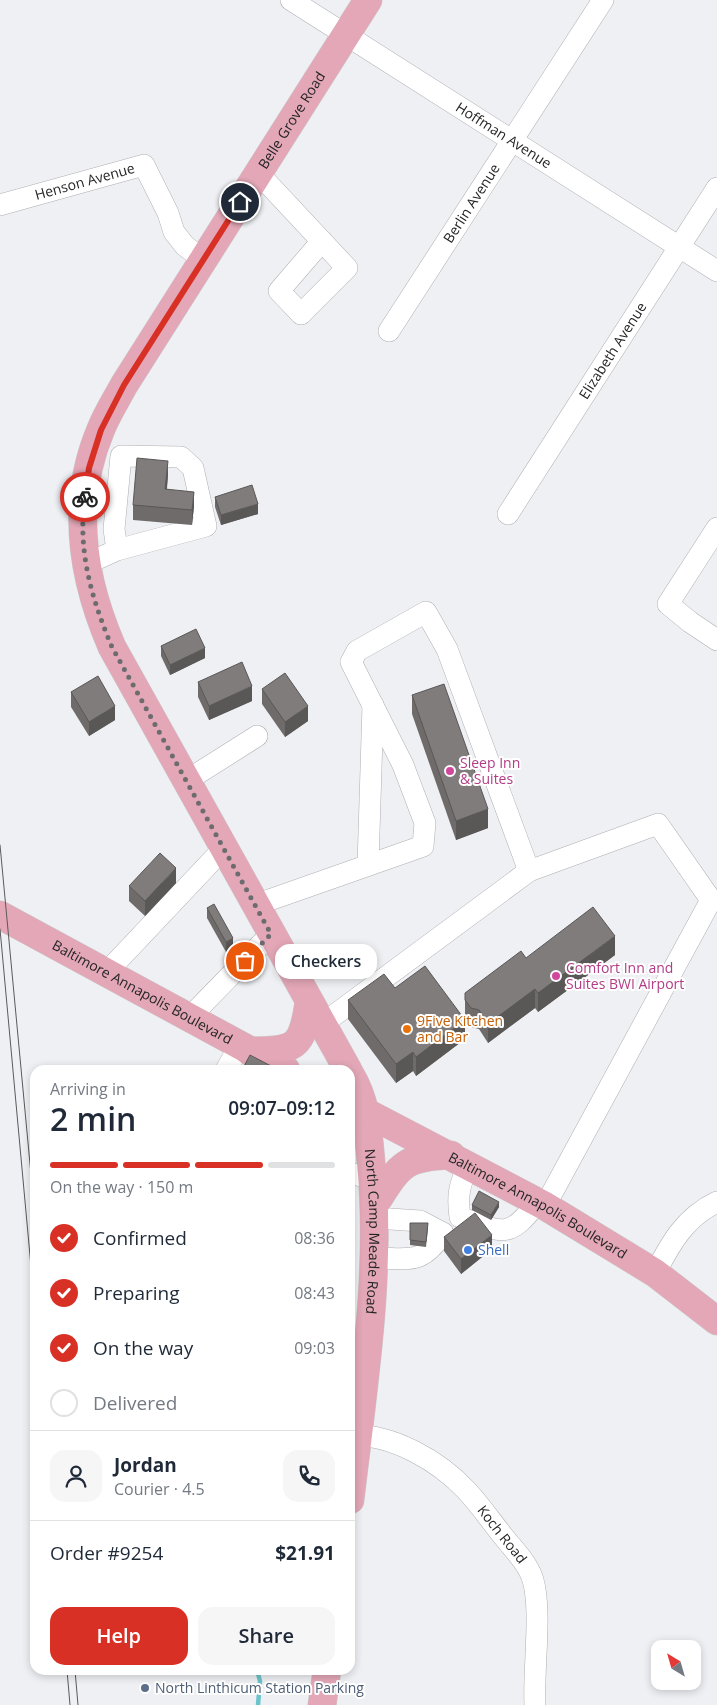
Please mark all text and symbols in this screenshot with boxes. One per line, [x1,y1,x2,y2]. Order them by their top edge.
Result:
street label: Belle Grove Road [253,68,329,172]
street label: Hoffman Avenue [452,97,555,172]
street label: Henson Avenue [33,158,137,204]
street label: Berlin Avenue [438,160,504,246]
pin [219,181,261,223]
icon: home [226,188,254,216]
street label: Elizabeth Avenue [574,298,650,403]
courier [60,472,110,522]
icon: bike [71,483,99,511]
place label: Sleep Inn & Suites [460,753,520,788]
marker: Sleep Inn & Suites [444,765,456,777]
street label: Baltimore Annapolis Boulevard [49,935,236,1048]
pin [224,940,266,982]
callout: Checkers [275,944,378,978]
icon: bag [231,947,259,975]
text: Checkers [291,950,361,972]
place label: Comfort Inn and Suites BWI Airport [566,958,684,993]
marker: Comfort Inn and Suites BWI Airport [550,970,562,982]
place label: 9Five Kitchen and Bar [417,1011,503,1046]
marker: 9Five Kitchen and Bar [401,1023,413,1035]
text: Arriving in [50,1078,126,1100]
text: 09:07–09:12 [228,1095,335,1121]
text: 2 min [50,1097,136,1140]
street label: Baltimore Annapolis Boulevard [445,1147,631,1263]
street label: North Camp Meade Road [361,1148,384,1315]
text: On the way · 150 m [50,1176,193,1198]
icon: check [50,1224,78,1252]
text: Confirmed [93,1225,187,1251]
text: 08:36 [294,1227,335,1249]
place label: Shell [478,1240,509,1259]
marker: Shell [462,1244,474,1256]
icon: check [50,1279,78,1307]
text: Preparing [93,1280,180,1306]
text: 08:43 [294,1282,335,1304]
icon: check [50,1334,78,1362]
text: On the way [93,1335,193,1361]
text: 09:03 [294,1337,335,1359]
text: Delivered [93,1390,177,1416]
button: person [50,1450,102,1502]
button: phone [283,1450,335,1502]
text: Jordan [114,1452,177,1478]
text: Courier · 4.5 [114,1478,205,1500]
street label: Koch Road [474,1501,532,1567]
text: Order #9254 [50,1540,163,1566]
text: $21.91 [275,1540,335,1566]
button: Help [50,1607,188,1665]
button: Share [198,1607,335,1665]
north arrow [651,1640,701,1690]
map controls [651,1640,701,1690]
place label: North Linthicum Station Parking [155,1678,364,1697]
marker: North Linthicum Station Parking [139,1682,151,1694]

